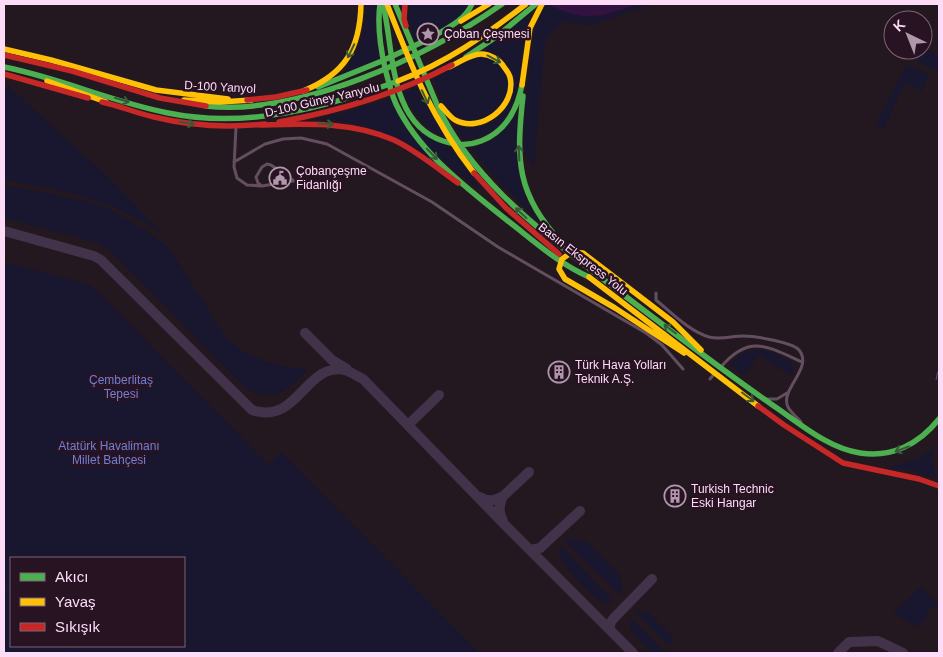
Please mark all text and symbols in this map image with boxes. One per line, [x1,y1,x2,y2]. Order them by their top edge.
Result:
north arrow [883,10,933,60]
text: K [890,16,908,35]
place icon: Çoban Çeşmesi [416,22,440,46]
place label: Çoban Çeşmesi [444,27,529,41]
one-way arrow [346,43,356,58]
one-way arrow [486,55,501,64]
street label: D-100 Yanyol [184,78,256,96]
street label: D-100 Güney Yanyolu [263,80,381,120]
one-way arrow [421,89,431,104]
one-way arrow [114,96,130,105]
one-way arrow [179,119,195,129]
one-way arrow [318,119,334,129]
one-way arrow [514,145,524,161]
one-way arrow [426,148,438,160]
place label: Çobançeşme Fidanlığı [296,164,367,192]
public building icon: Çobançeşme Fidanlığı [268,166,292,190]
one-way arrow [515,207,528,219]
street label: Basın Ekspress Yolu [536,220,630,298]
one-way arrow [664,324,677,335]
place label: Türk Hava Yolları Teknik A.Ş. [575,358,666,386]
building icon: Türk Hava Yolları Teknik A.Ş. [547,360,571,384]
park label: Çemberlitaş Tepesi [89,373,153,401]
one-way arrow [741,392,754,403]
park label: Atatürk Havalimanı Millet Bahçesi [58,439,160,467]
one-way arrow [895,444,910,454]
place label: Turkish Technic Eski Hangar [691,482,774,510]
building icon: Turkish Technic Eski Hangar [663,484,687,508]
legend [10,557,185,647]
text: Akıcı [55,568,88,585]
text: Yavaş [55,593,96,610]
text: Sıkışık [55,618,101,635]

